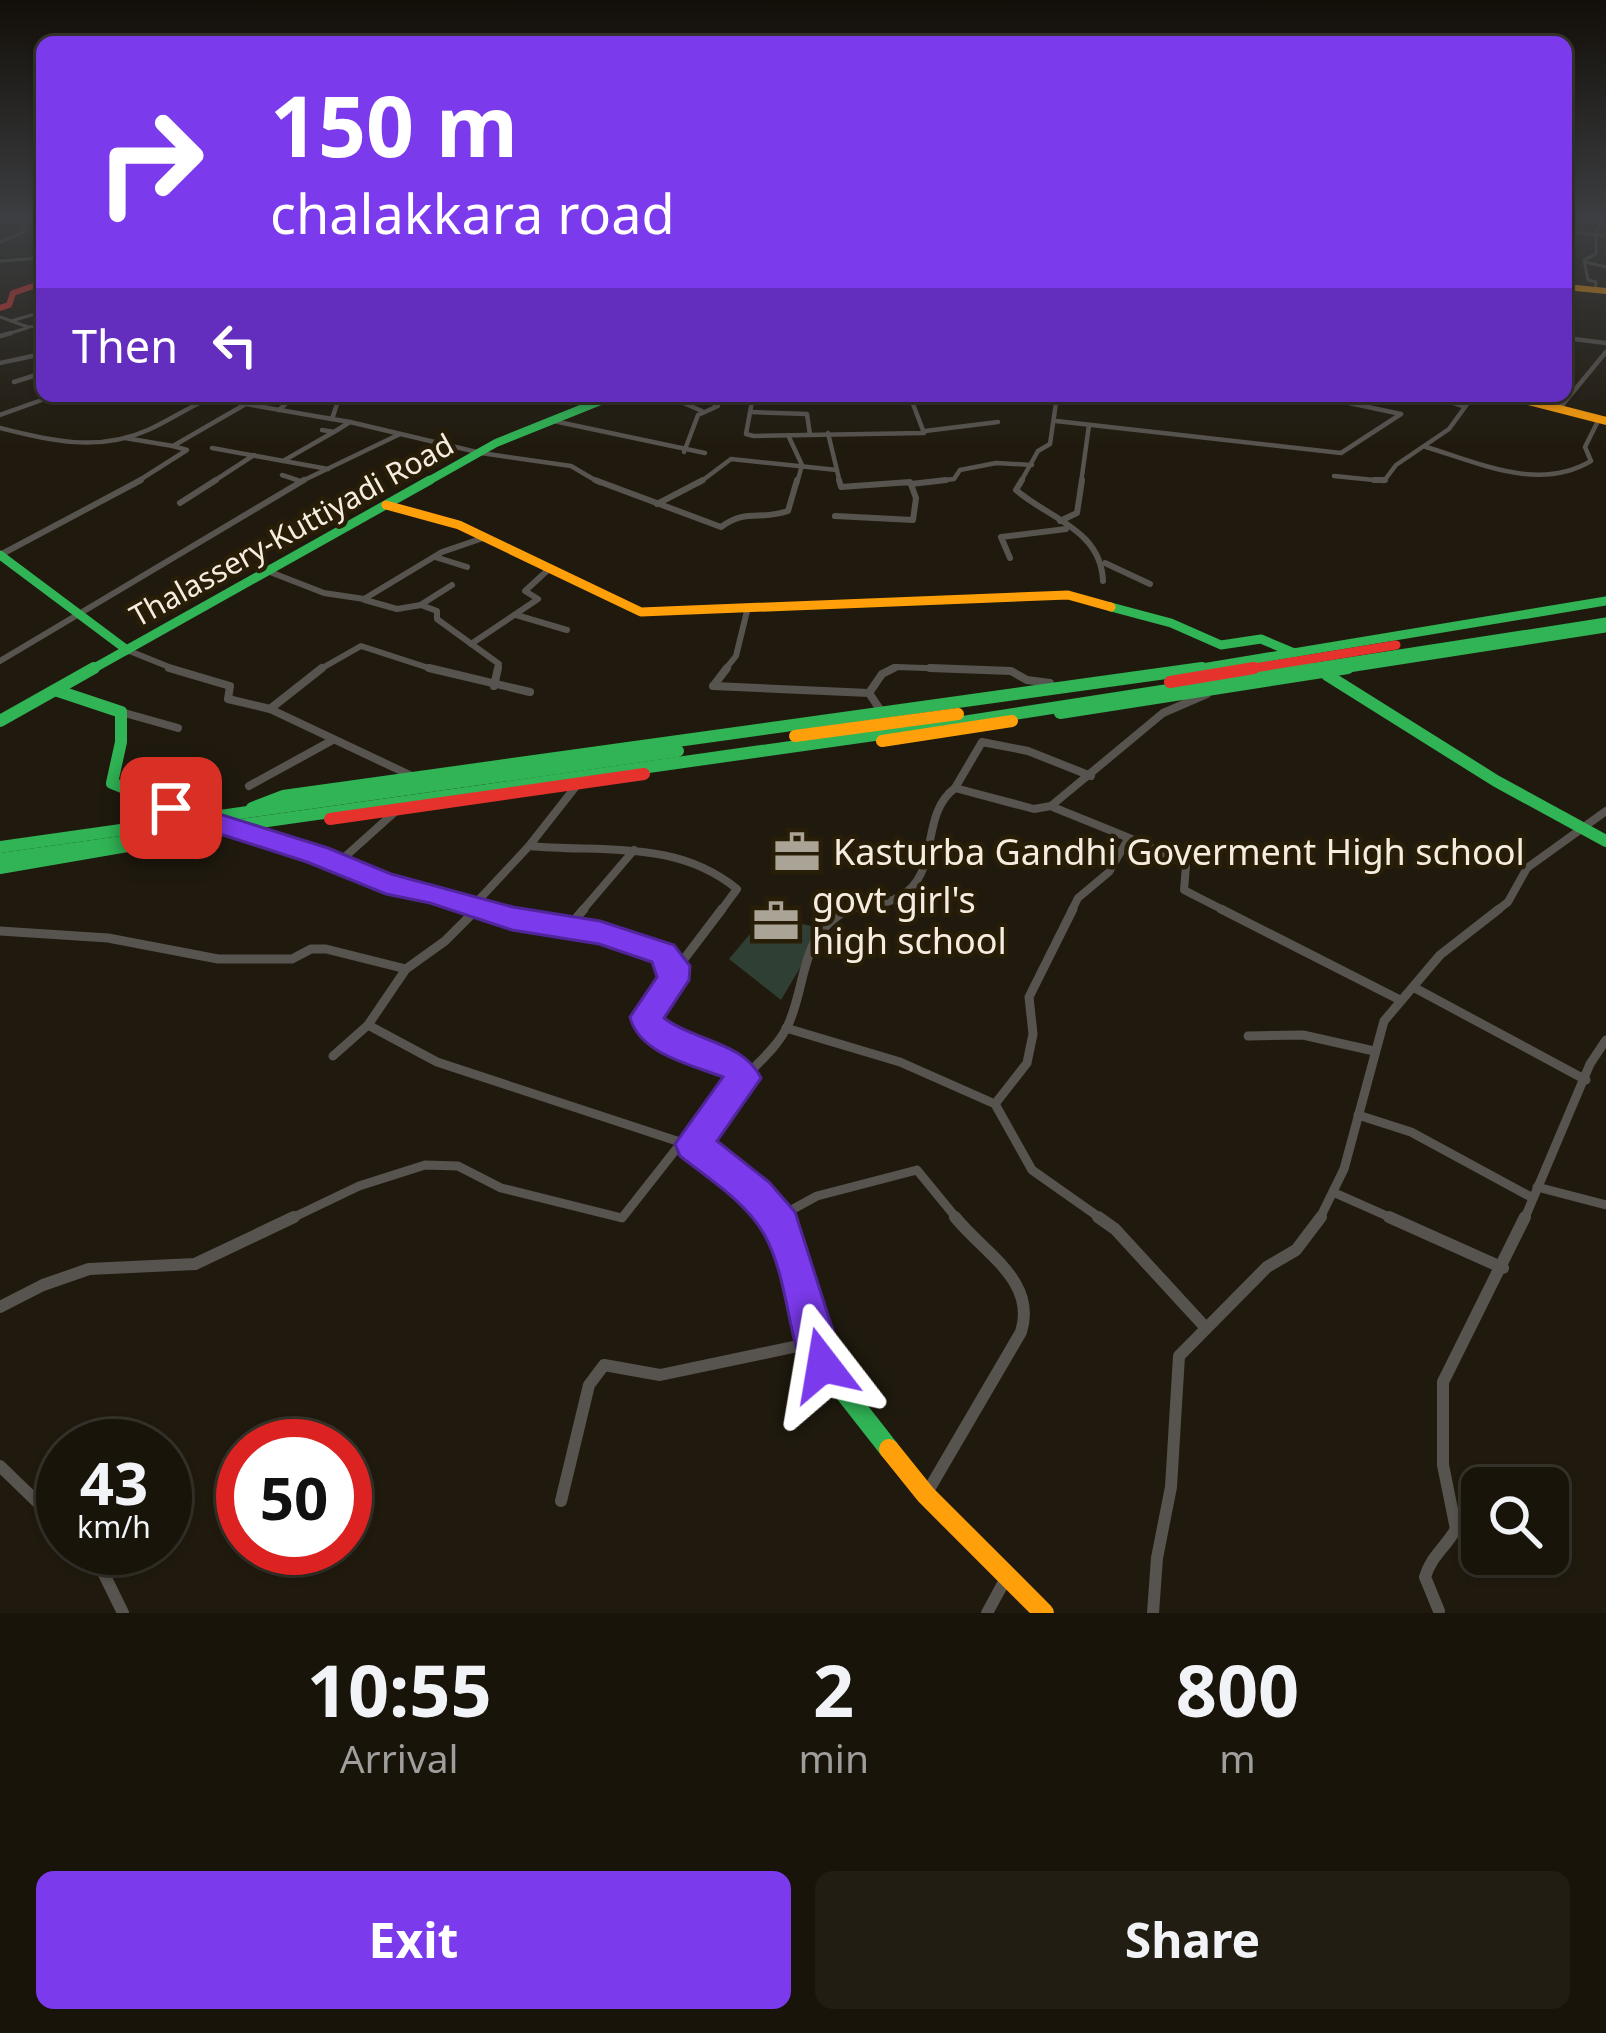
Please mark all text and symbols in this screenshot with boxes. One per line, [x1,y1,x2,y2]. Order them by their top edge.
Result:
text: 150 m [270,67,518,182]
icon: right [72,84,228,240]
text: chalakkara road [270,176,675,250]
icon: left [202,312,268,378]
text: Then [72,315,178,376]
street label: Thalassery-Kuttiyadi Road [122,423,461,636]
pin [120,757,222,859]
icon: arrive [138,775,204,841]
office icon: Kasturba Gandhi Goverment High school [772,827,822,877]
place label: Kasturba Gandhi Goverment High school [833,827,1525,876]
place label: govt girl's high school [812,875,1007,965]
office icon: govt girl's high school [751,896,801,946]
position arrow [760,1302,886,1428]
speed limit sign: 50 [216,1419,372,1575]
text: 43 [80,1441,148,1523]
map controls [1461,1467,1569,1575]
button: search [1461,1467,1569,1575]
text: km/h [77,1506,151,1547]
text: 10:55 [307,1640,492,1738]
text: 2 [813,1640,854,1738]
text: 800 [1176,1640,1299,1738]
text: Arrival [340,1731,459,1784]
text: min [798,1731,869,1784]
text: m [1219,1731,1256,1784]
button: Exit [36,1871,791,2009]
button: Share [815,1871,1570,2009]

